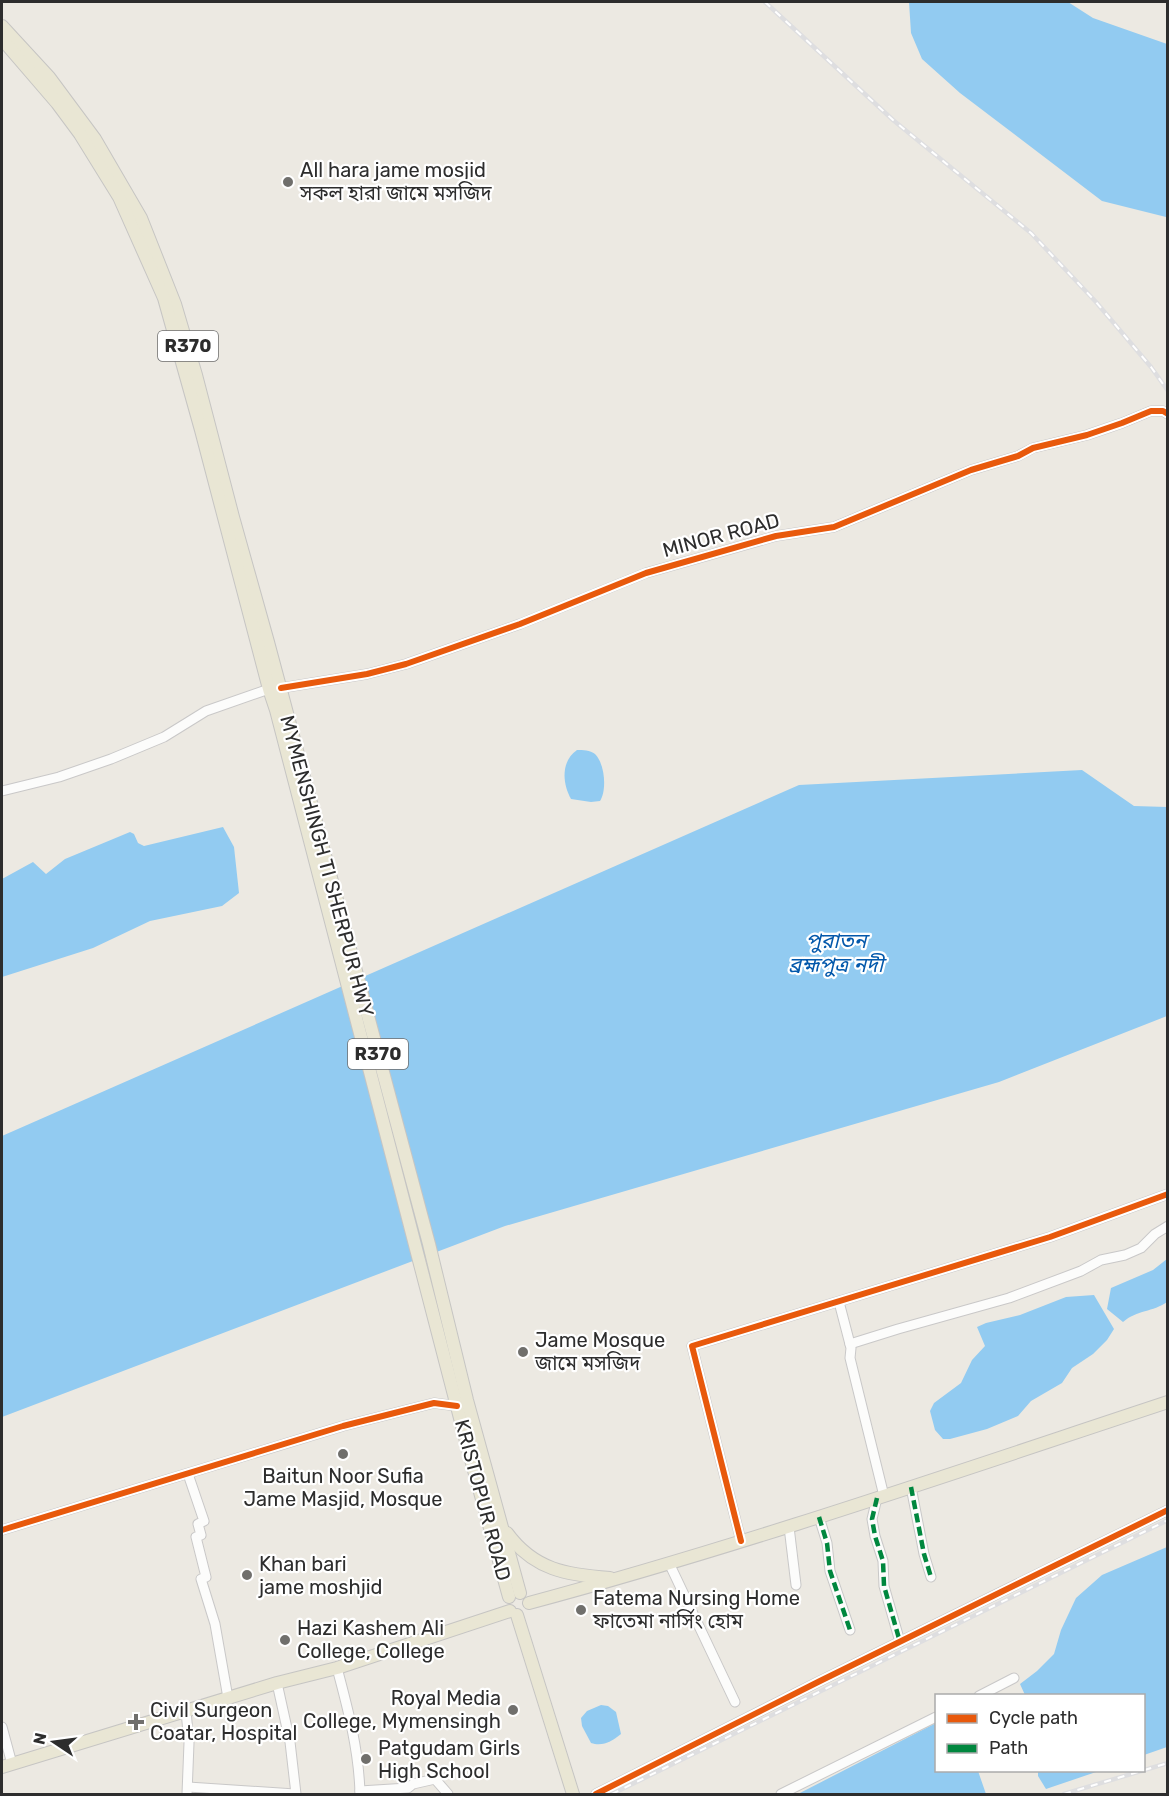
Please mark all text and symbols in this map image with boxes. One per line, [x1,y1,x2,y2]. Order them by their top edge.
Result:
place label: All hara jame mosjid সকল হারা জামে মসজিদ [299,158,492,205]
marker: All hara jame mosjid সকল হারা জামে মসজিদ [281,175,295,189]
road number: R370 [158,331,218,361]
street label: MINOR ROAD [660,508,782,562]
street label: MYMENSHINGH TI SHERPUR HWY [275,713,379,1019]
water label: পুরাতন ব্রহ্মপুত্র নদী [789,928,888,977]
road number: R370 [348,1039,408,1069]
place label: Jame Mosque জামে মসজিদ [534,1328,665,1375]
marker: Jame Mosque জামে মসজিদ [516,1345,530,1359]
street label: KRISTOPUR ROAD [450,1417,516,1583]
marker: Baitun Noor Sufia Jame Masjid, Mosque [336,1447,350,1461]
place label: Baitun Noor Sufia Jame Masjid, Mosque [243,1464,443,1511]
place label: Khan bari jame moshjid [258,1552,382,1599]
marker: Khan bari jame moshjid [240,1568,254,1582]
place label: Fatema Nursing Home ফাতেমা নার্সিং হোম [592,1586,800,1633]
marker: Fatema Nursing Home ফাতেমা নার্সিং হোম [574,1603,588,1617]
place label: Hazi Kashem Ali College, College [297,1616,445,1663]
marker: Hazi Kashem Ali College, College [278,1633,292,1647]
place label: Royal Media College, Mymensingh [303,1686,501,1733]
legend [935,1694,1145,1772]
place label: Civil Surgeon Coatar, Hospital [150,1698,297,1745]
marker: Royal Media College, Mymensingh [506,1703,520,1717]
text: Cycle path [989,1707,1078,1729]
north arrow [24,1712,84,1772]
marker: Civil Surgeon Coatar, Hospital [127,1713,145,1731]
text: N [29,1731,50,1746]
place label: Patgudam Girls High School [378,1736,520,1783]
text: Path [989,1737,1028,1759]
marker: Patgudam Girls High School [359,1752,373,1766]

